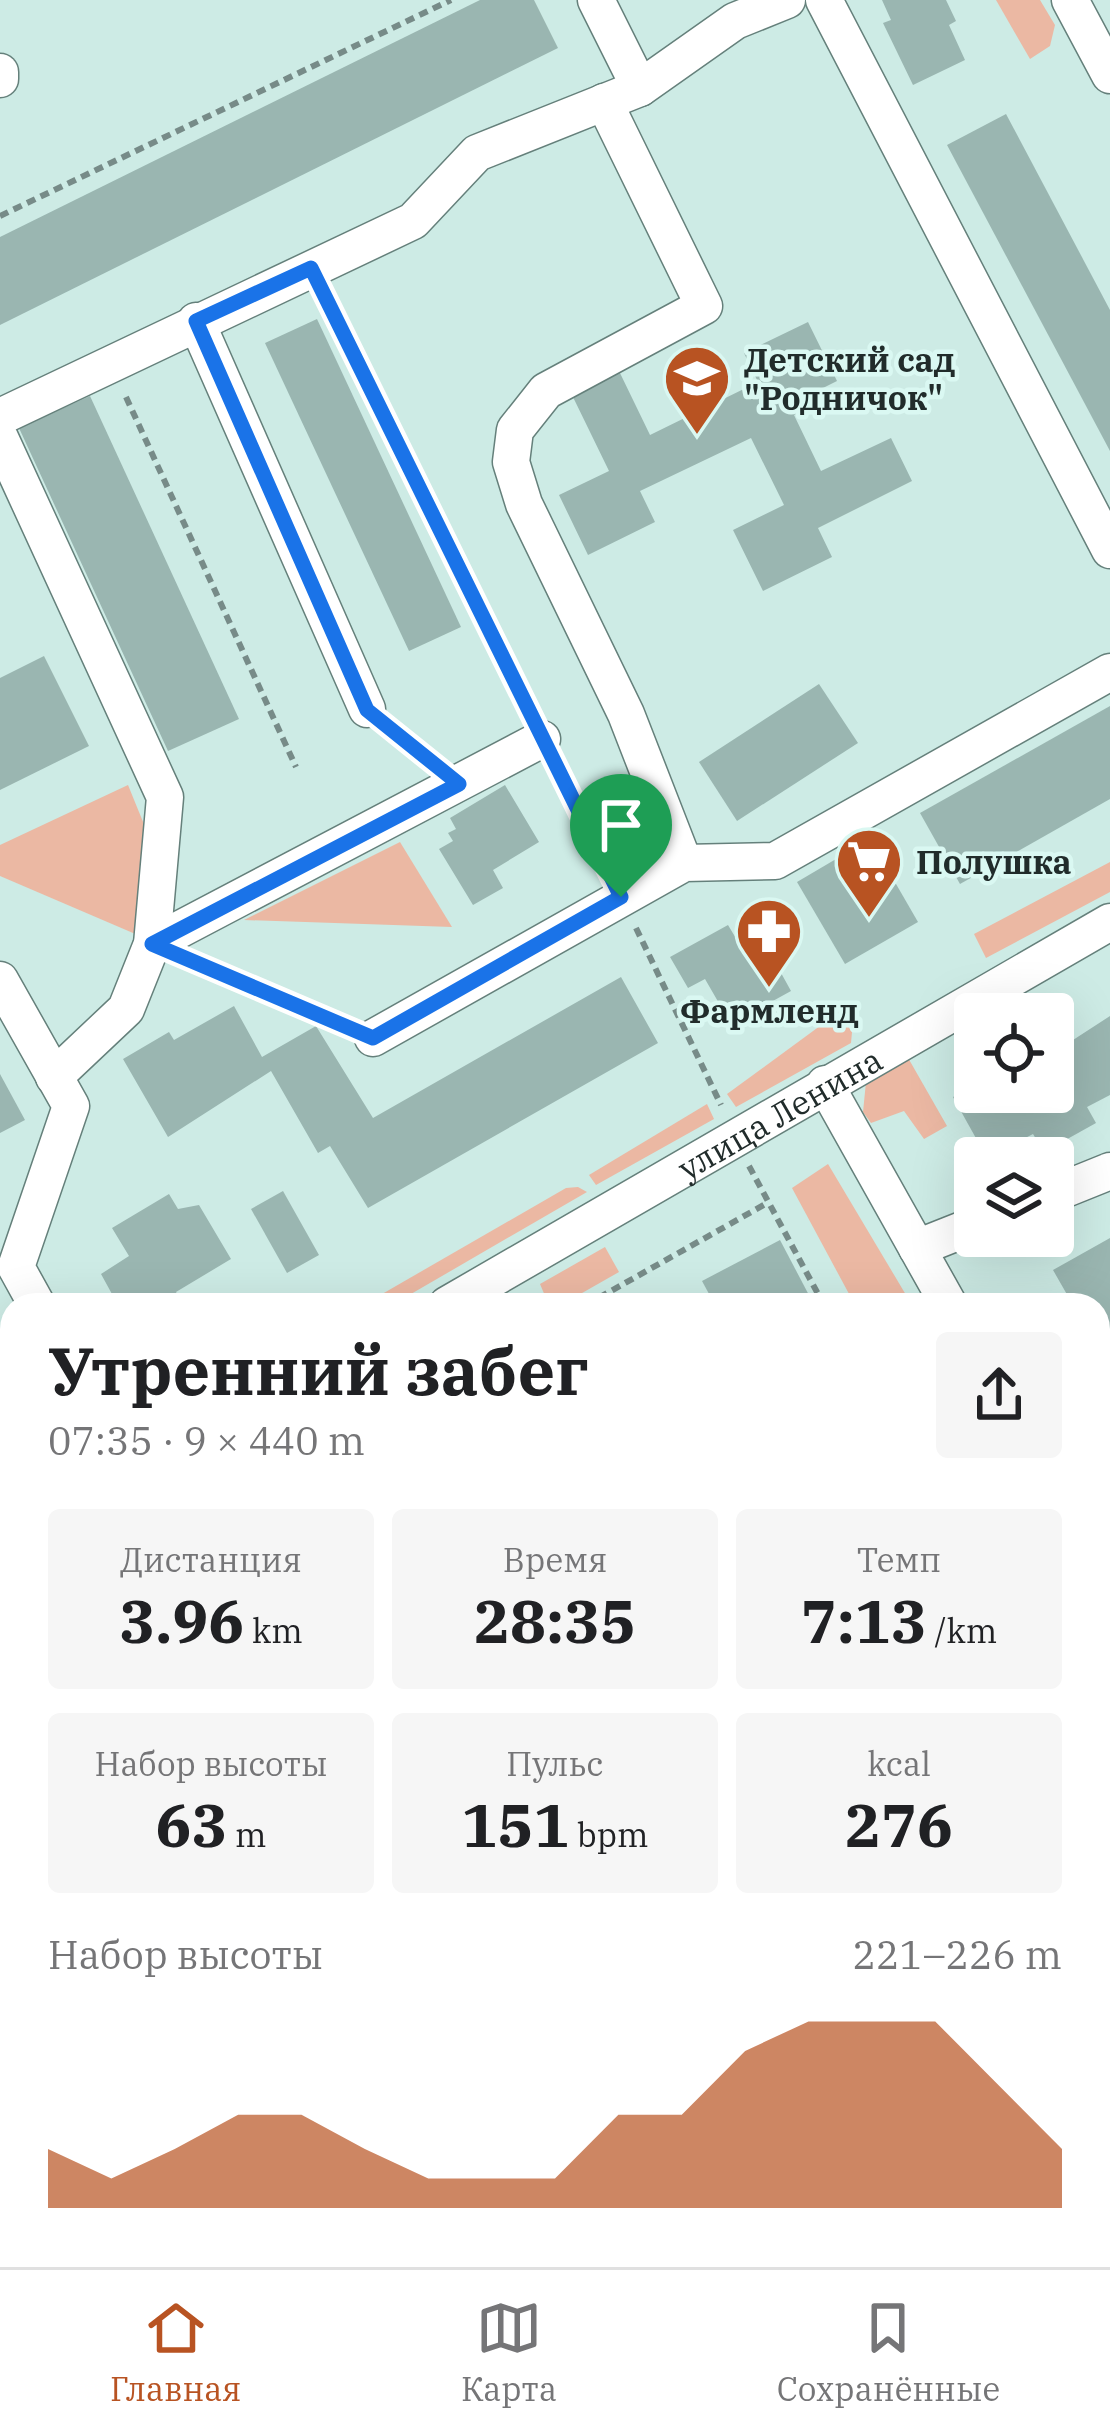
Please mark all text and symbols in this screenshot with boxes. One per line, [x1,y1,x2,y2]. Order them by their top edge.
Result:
place label: Детский сад "Родничок" [744,338,955,419]
school or university icon: Детский сад "Родничок" [662,343,732,437]
pin [570,774,672,897]
icon: arrive [588,792,654,858]
supermarket icon: Полушка [834,826,904,920]
place label: Полушка [916,840,1072,883]
pharmacy icon: Фармленд [734,896,804,990]
place label: Фармленд [679,989,859,1032]
map controls [954,993,1074,1257]
button: locate [954,993,1074,1113]
street label: улица Ленина [670,1037,889,1189]
button: layers [954,1137,1074,1257]
text: Утренний забег [48,1327,589,1413]
button: share [936,1332,1062,1458]
text: 07:35 · 9 × 440 m [48,1415,365,1466]
text: Дистанция [120,1538,302,1581]
text: Время [503,1538,607,1581]
text: Темп [857,1538,941,1581]
text: 3.96 [119,1581,244,1660]
text: 28:35 [474,1581,636,1660]
text: 7:13 [801,1581,927,1660]
text: km [244,1609,303,1652]
text: /km [927,1609,997,1652]
text: Набор высоты [95,1742,327,1785]
text: Пульс [506,1742,604,1785]
text: kcal [867,1742,931,1785]
text: 63 [155,1785,227,1864]
text: 151 [461,1785,569,1864]
text: 276 [845,1785,953,1864]
text: m [227,1813,267,1856]
text: bpm [569,1813,649,1856]
text: Набор высоты [48,1929,323,1980]
text: 221–226 m [852,1929,1062,1980]
tab: Главная [110,2295,241,2410]
tab: Карта [461,2295,557,2410]
tab: Сохранённые [777,2295,1000,2410]

